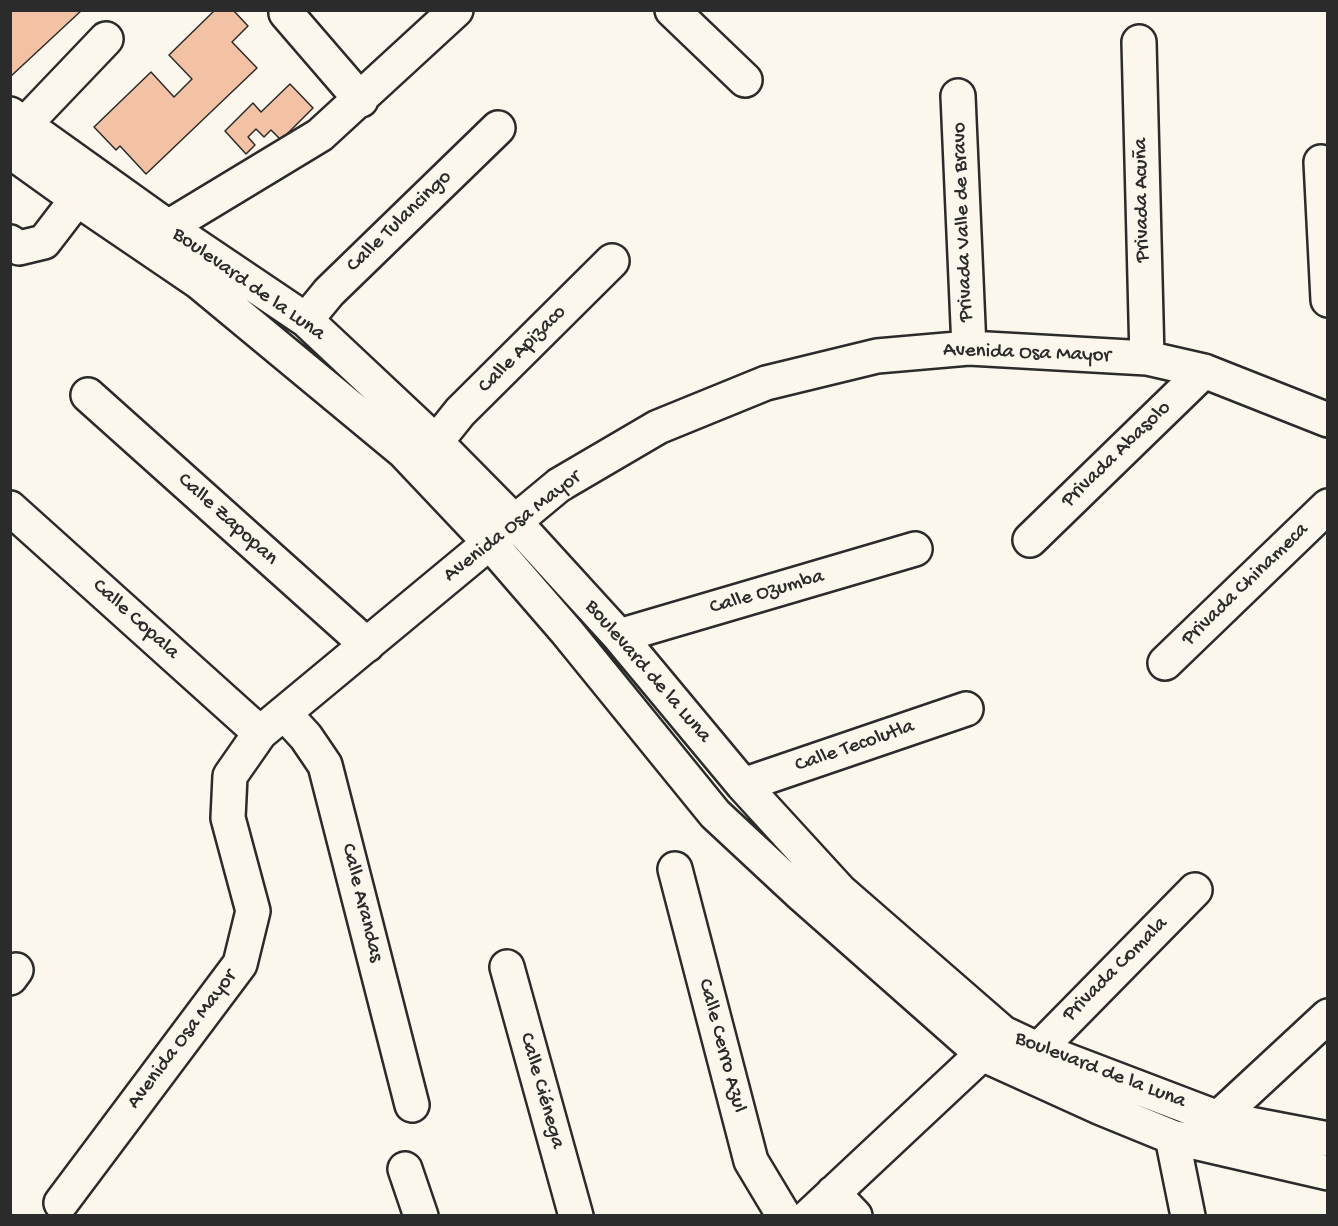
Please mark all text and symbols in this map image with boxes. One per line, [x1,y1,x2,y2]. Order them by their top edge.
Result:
street label: Privada Valle de Bravo [948,122,980,322]
street label: Privada Acuña [1129,138,1157,262]
street label: Calle Tulancingo [342,165,458,279]
street label: Boulevard de la Luna [167,223,329,347]
street label: Calle Apizaco [474,301,572,399]
street label: Avenida Osa Mayor [943,338,1111,370]
street label: Privada Abasolo [1057,396,1177,514]
street label: Avenida Osa Mayor [439,465,587,589]
street label: Calle Zapopan [172,468,282,572]
street label: Privada Chinameca [1177,518,1315,652]
street label: Calle Ozumba [707,565,827,621]
street label: Calle Copala [86,574,184,666]
street label: Boulevard de la Luna [578,595,716,749]
street label: Calle Tecolutla [792,715,918,779]
street label: Calle Arandas [334,841,388,965]
street label: Privada Comala [1058,912,1174,1028]
street label: Avenida Osa Mayor [122,965,244,1115]
street label: Calle Cerro Azul [691,976,751,1116]
street label: Boulevard de la Luna [1011,1027,1189,1115]
street label: Calle Ciénega [512,1030,570,1152]

